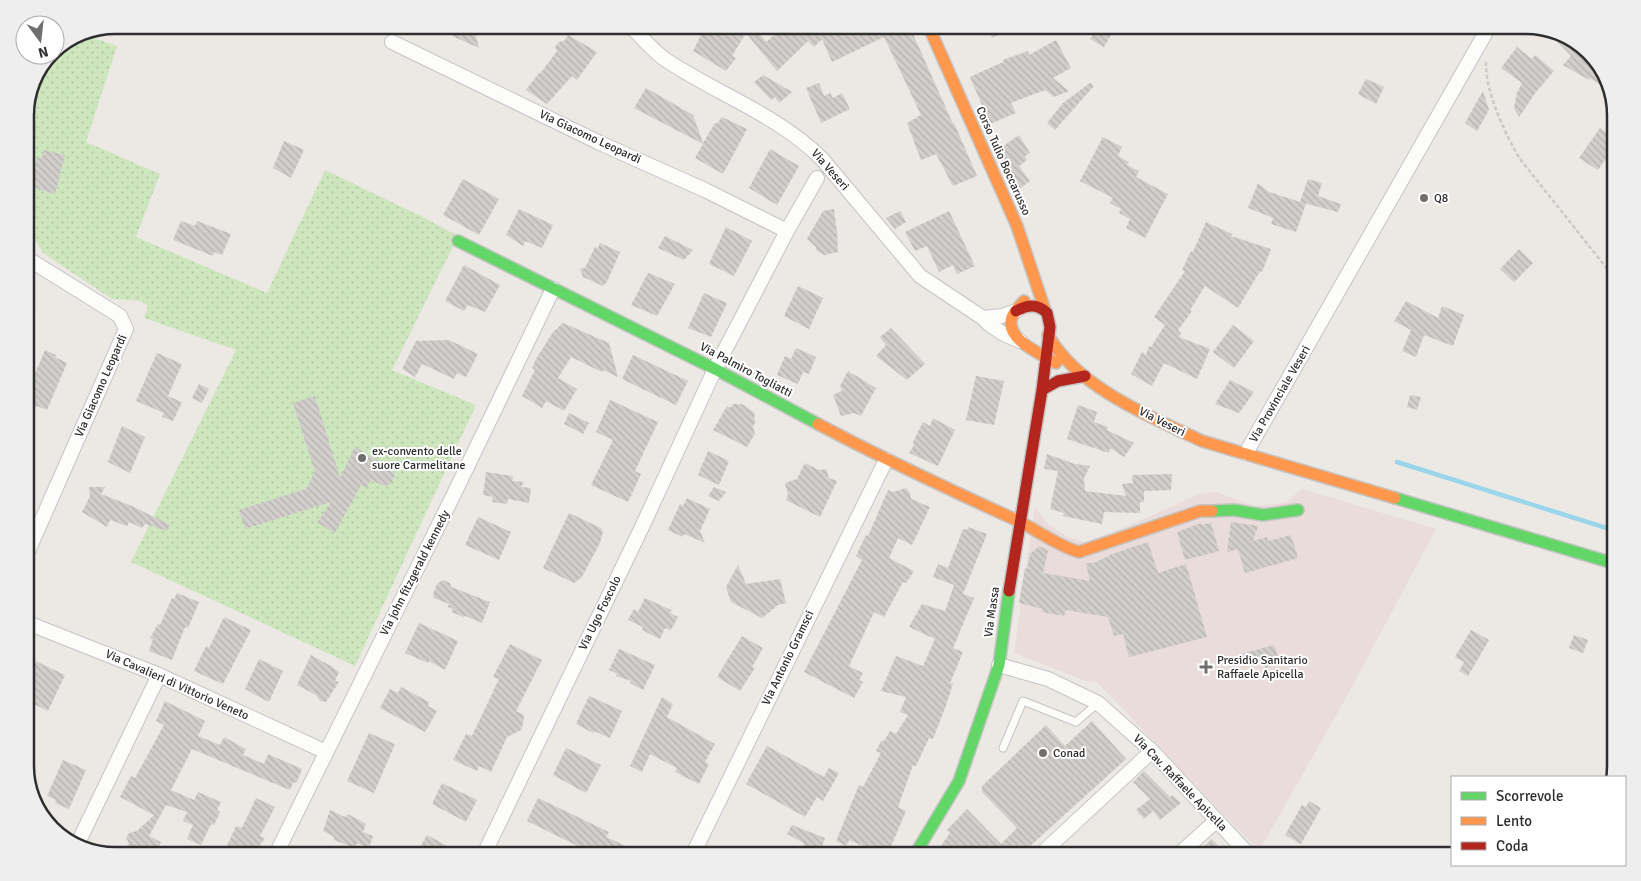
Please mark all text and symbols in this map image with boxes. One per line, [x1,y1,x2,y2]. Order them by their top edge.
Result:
north arrow [15,15,65,65]
text: N [36,43,50,62]
street label: Corso Tulio Boccarusso [972,104,1034,218]
street label: Via Giacomo Leopardi [537,107,643,167]
street label: Via Veseri [808,146,852,194]
place label: Q8 [1434,191,1448,206]
marker: Q8 [1418,192,1430,204]
street label: Via Giacomo Leopardi [72,332,130,440]
street label: Via Palmiro Togliatti [697,339,795,401]
street label: Via Provinciale Veseri [1246,343,1314,445]
street label: Via Veseri [1136,404,1188,440]
place label: ex-convento delle suore Carmelitane [372,444,466,473]
marker: ex-convento delle suore Carmelitane [356,452,368,464]
street label: Via john fitzgerald kennedy [377,507,453,638]
street label: Via Ugo Foscolo [576,573,624,653]
street label: Via Massa [981,586,1003,638]
street label: Via Antonio Gramsci [759,608,817,708]
street label: Via Cavalieri di Vittorio Veneto [103,647,251,723]
place label: Presidio Sanitario Raffaele Apicella [1217,653,1308,682]
marker: Presidio Sanitario Raffaele Apicella [1199,660,1213,674]
street label: Via Cav. Raffaele Apicella [1130,731,1230,835]
place label: Conad [1053,746,1085,761]
marker: Conad [1037,747,1049,759]
legend [1451,776,1626,866]
text: Scorrevole [1496,787,1563,805]
text: Lento [1496,812,1532,830]
text: Coda [1496,837,1528,855]

